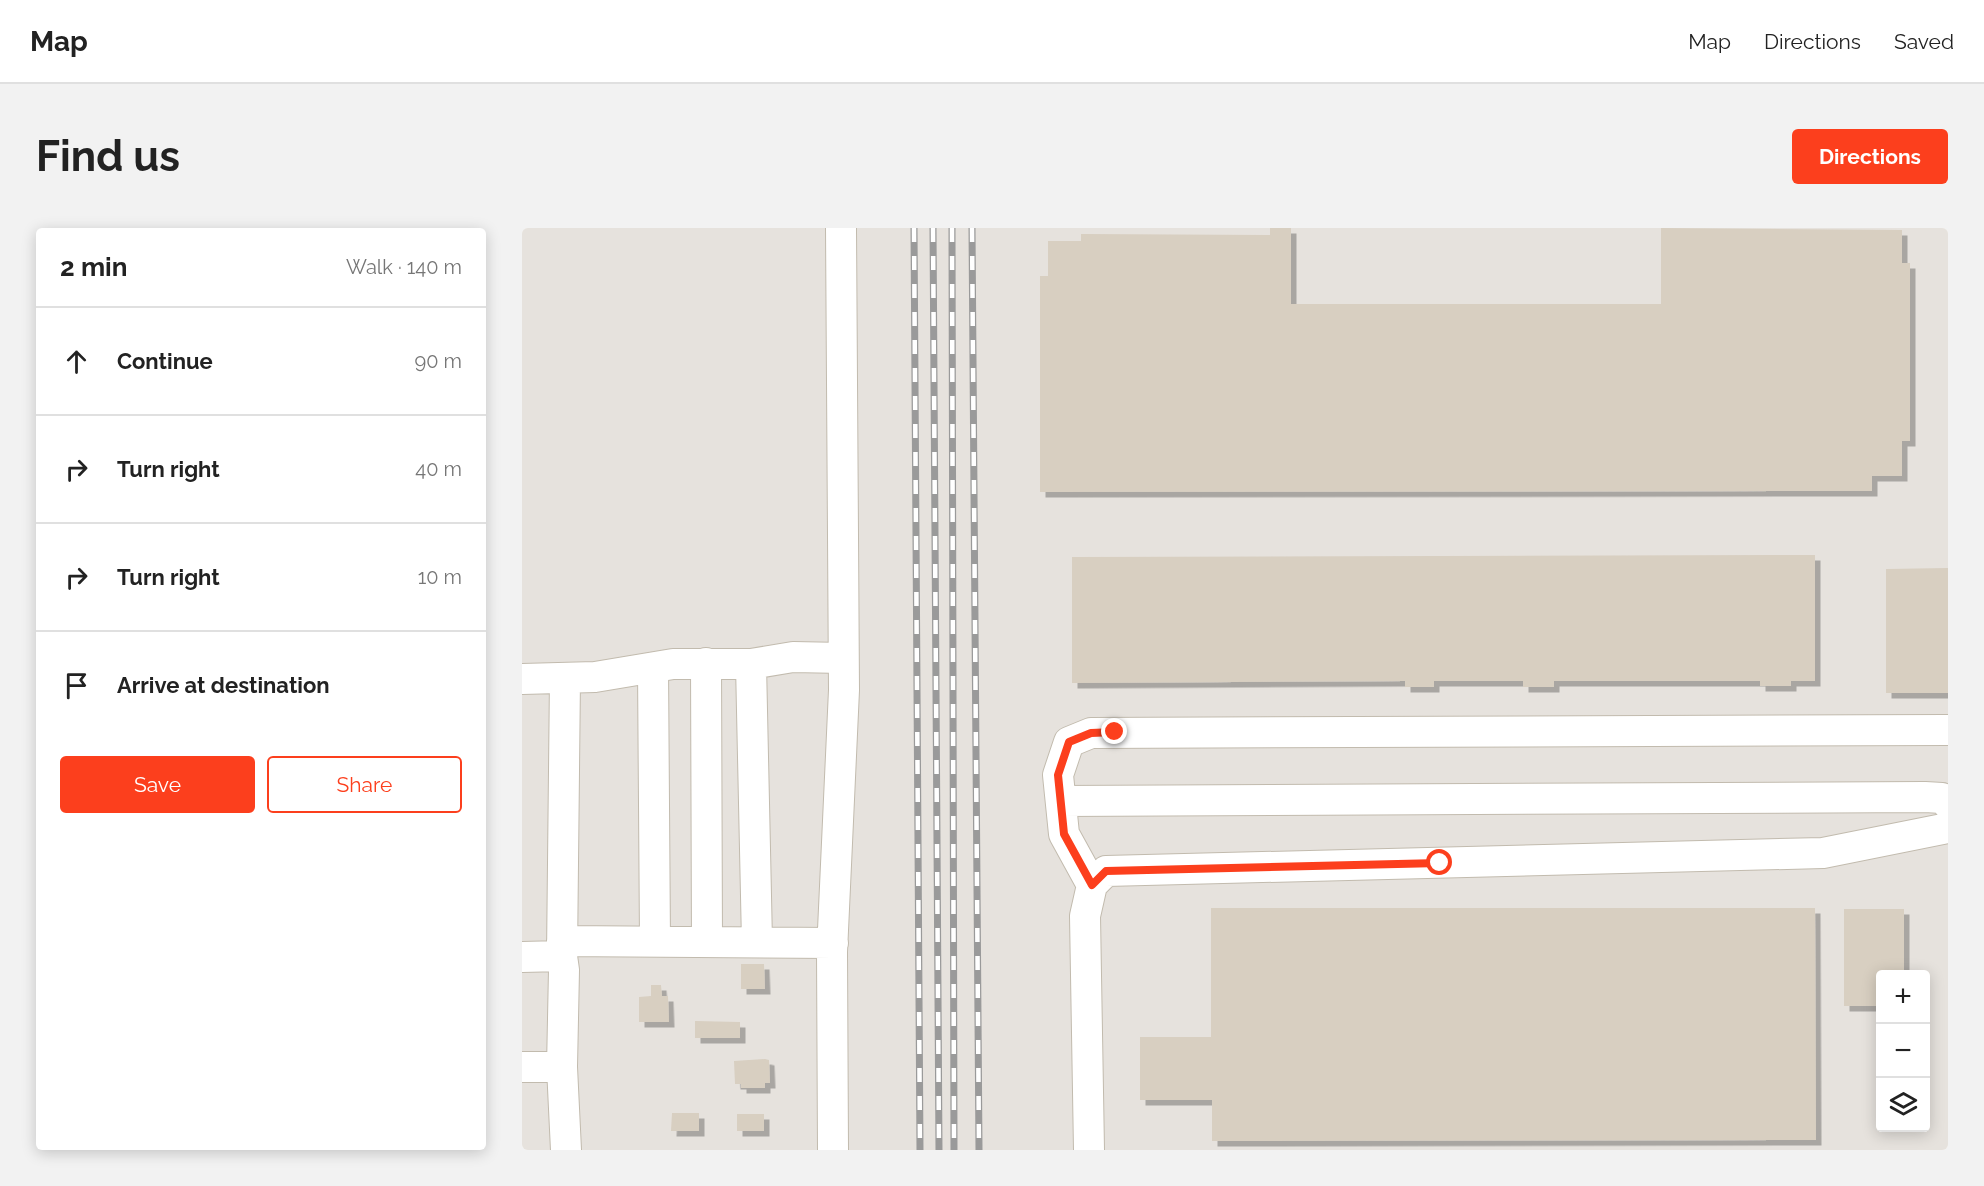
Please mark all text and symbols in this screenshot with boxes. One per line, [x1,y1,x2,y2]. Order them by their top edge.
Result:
text: Map [30,25,88,58]
text: Map [1688,29,1731,54]
text: Directions [1764,29,1861,54]
text: Saved [1894,29,1954,54]
button: Directions [1792,129,1948,184]
text: Find us [36,132,180,181]
text: 2 min [60,252,127,282]
text: Walk · 140 m [346,255,462,279]
icon: ahead [60,345,93,378]
text: Continue [117,348,213,374]
text: 90 m [415,349,462,373]
icon: right [60,453,93,486]
text: Turn right [117,456,220,482]
text: 40 m [415,457,462,481]
icon: right [60,561,93,594]
text: Turn right [117,564,220,590]
text: 10 m [418,565,462,589]
icon: arrive [60,669,93,702]
text: Arrive at destination [117,672,330,698]
route end [1101,718,1127,744]
button: Save [60,756,255,813]
button: Share [267,756,462,813]
route start [1426,849,1452,875]
map controls [1876,970,1930,1132]
button: + [1876,970,1930,1024]
button: − [1876,1024,1930,1078]
button: layers [1876,1078,1930,1132]

